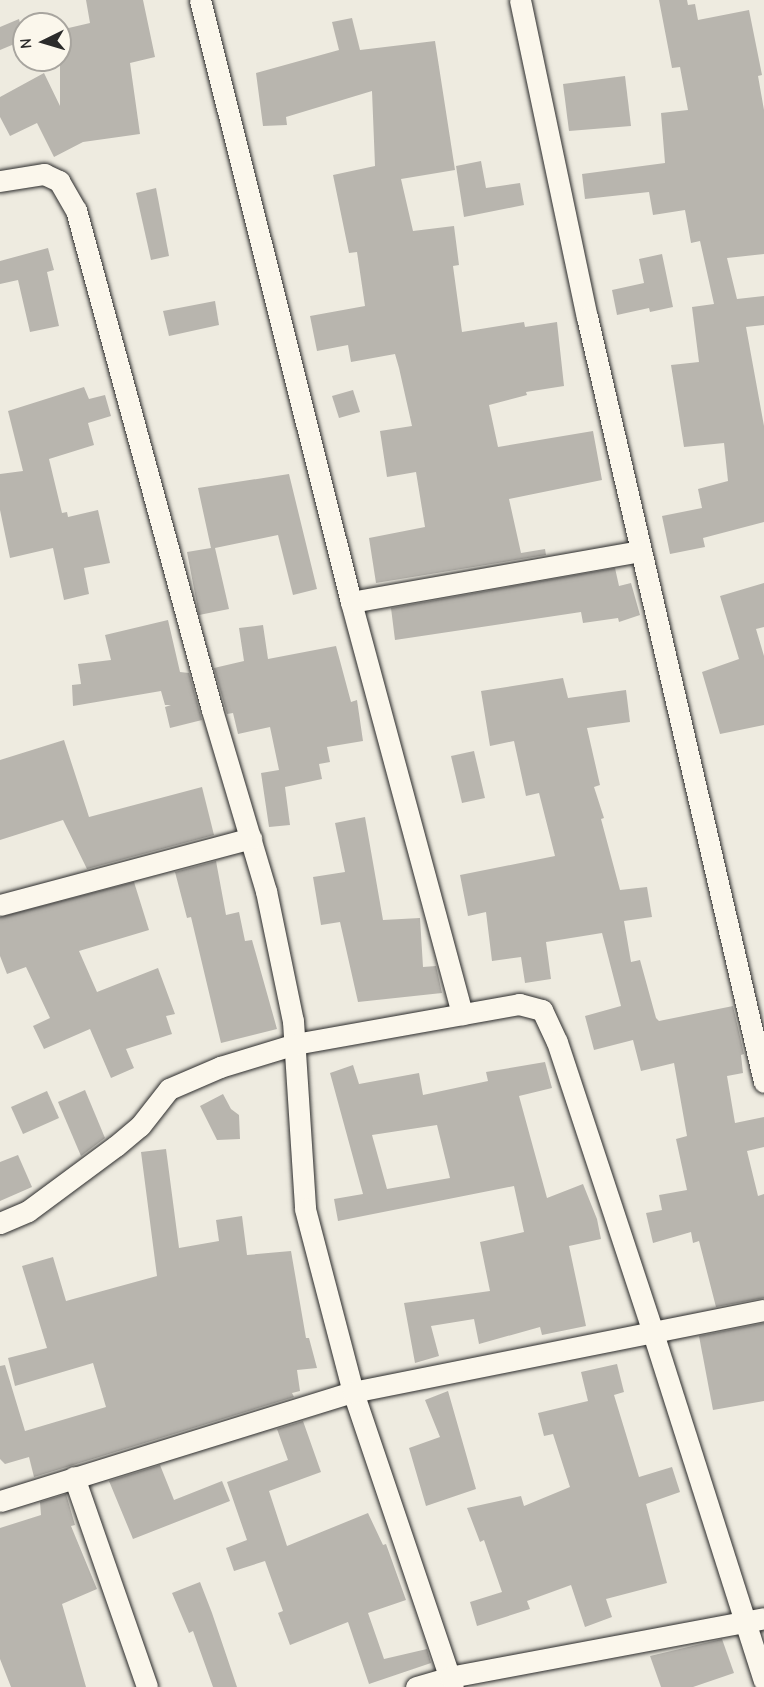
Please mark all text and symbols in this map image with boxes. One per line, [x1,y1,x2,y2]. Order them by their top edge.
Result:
north arrow [12,12,72,72]
text: N [17,37,35,49]

